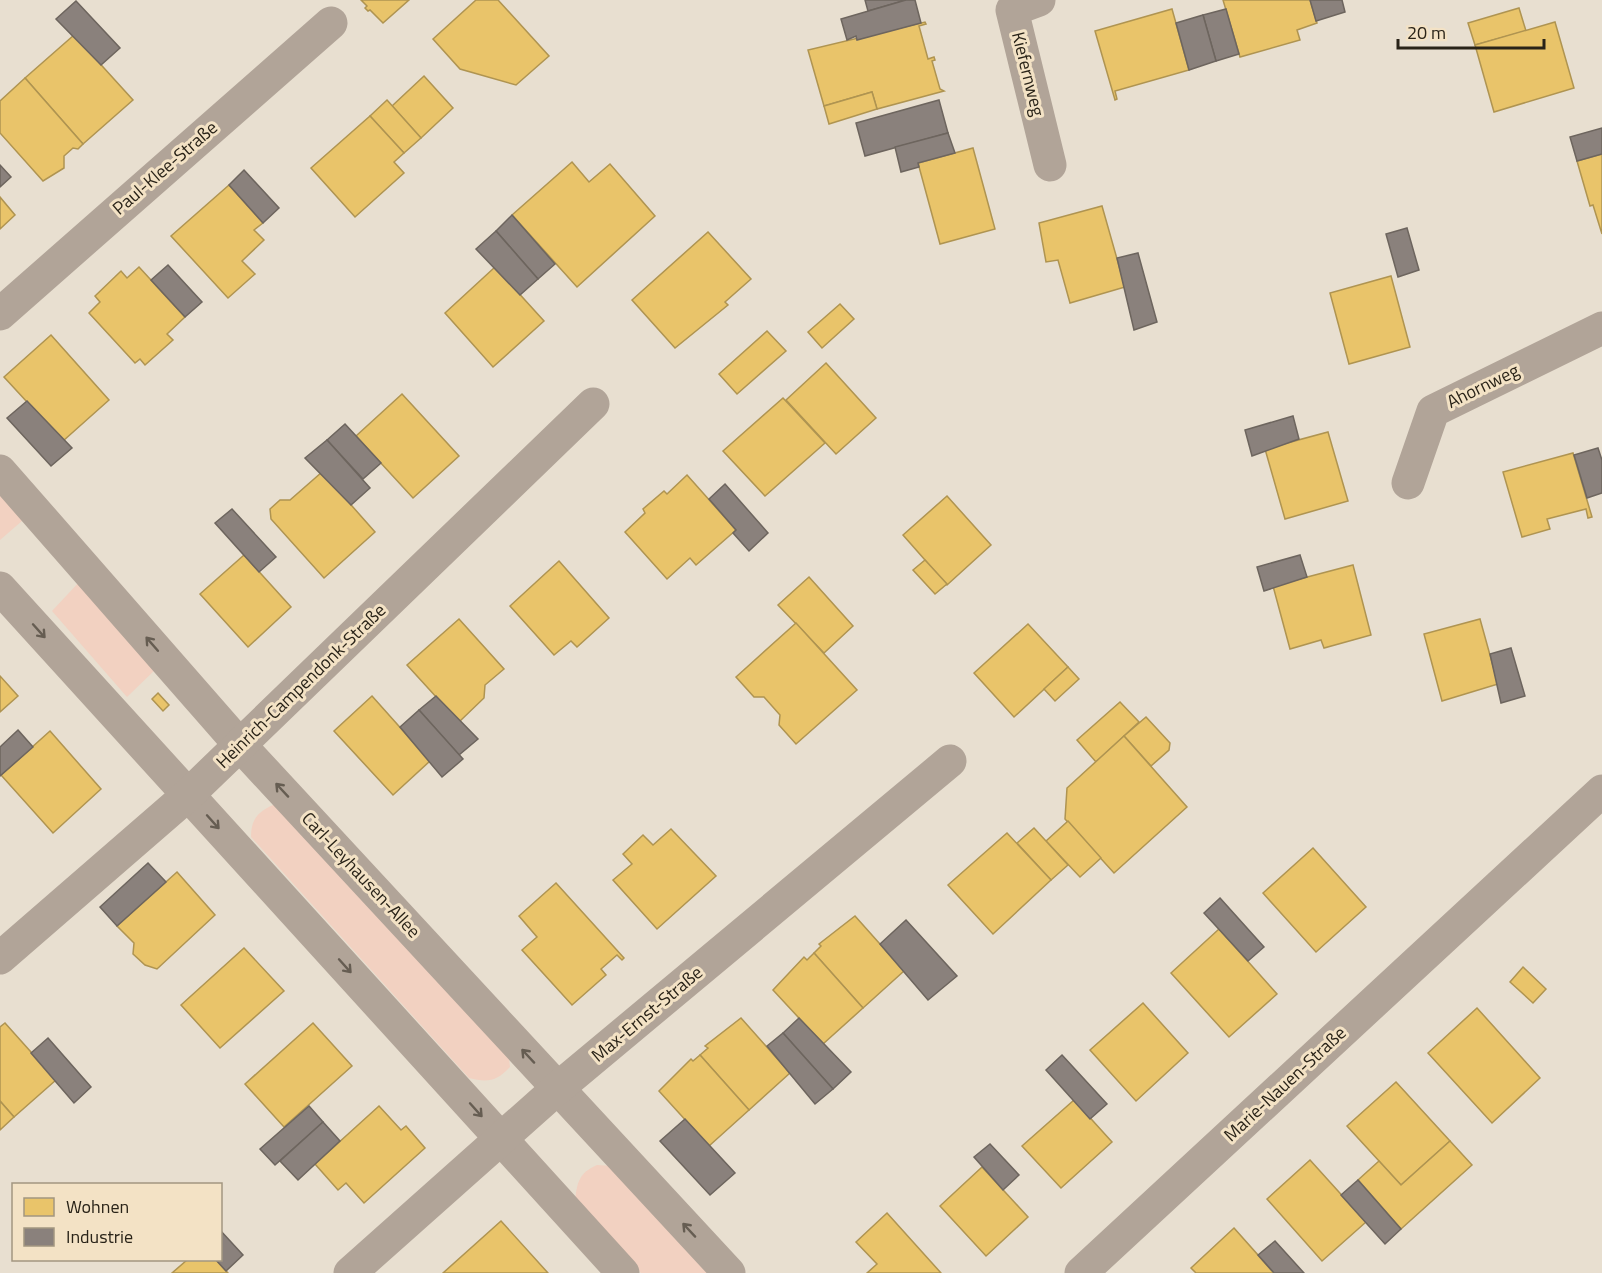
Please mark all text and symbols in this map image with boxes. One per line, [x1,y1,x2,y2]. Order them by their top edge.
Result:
scale bar [1398,12,1544,50]
text: 20 m [1407,19,1446,46]
street label: Kiefernweg [1005,29,1052,119]
street label: Paul-Klee-Straße [106,114,223,221]
street label: Ahornweg [1442,356,1524,415]
street label: Heinrich-Campendonk-Straße [210,597,392,774]
one-way arrow [32,624,46,639]
one-way arrow [145,637,159,652]
one-way arrow [275,783,289,798]
street label: Carl-Leyhausen-Allee [296,806,427,944]
one-way arrow [206,814,220,829]
one-way arrow [338,958,352,973]
street label: Max-Ernst-Straße [585,959,708,1068]
street label: Marie-Nauen-Straße [1217,1020,1352,1148]
one-way arrow [522,1049,536,1064]
one-way arrow [469,1102,484,1117]
legend [12,1183,222,1261]
text: Wohnen [66,1193,129,1220]
text: Industrie [66,1223,133,1250]
one-way arrow [683,1223,697,1238]

